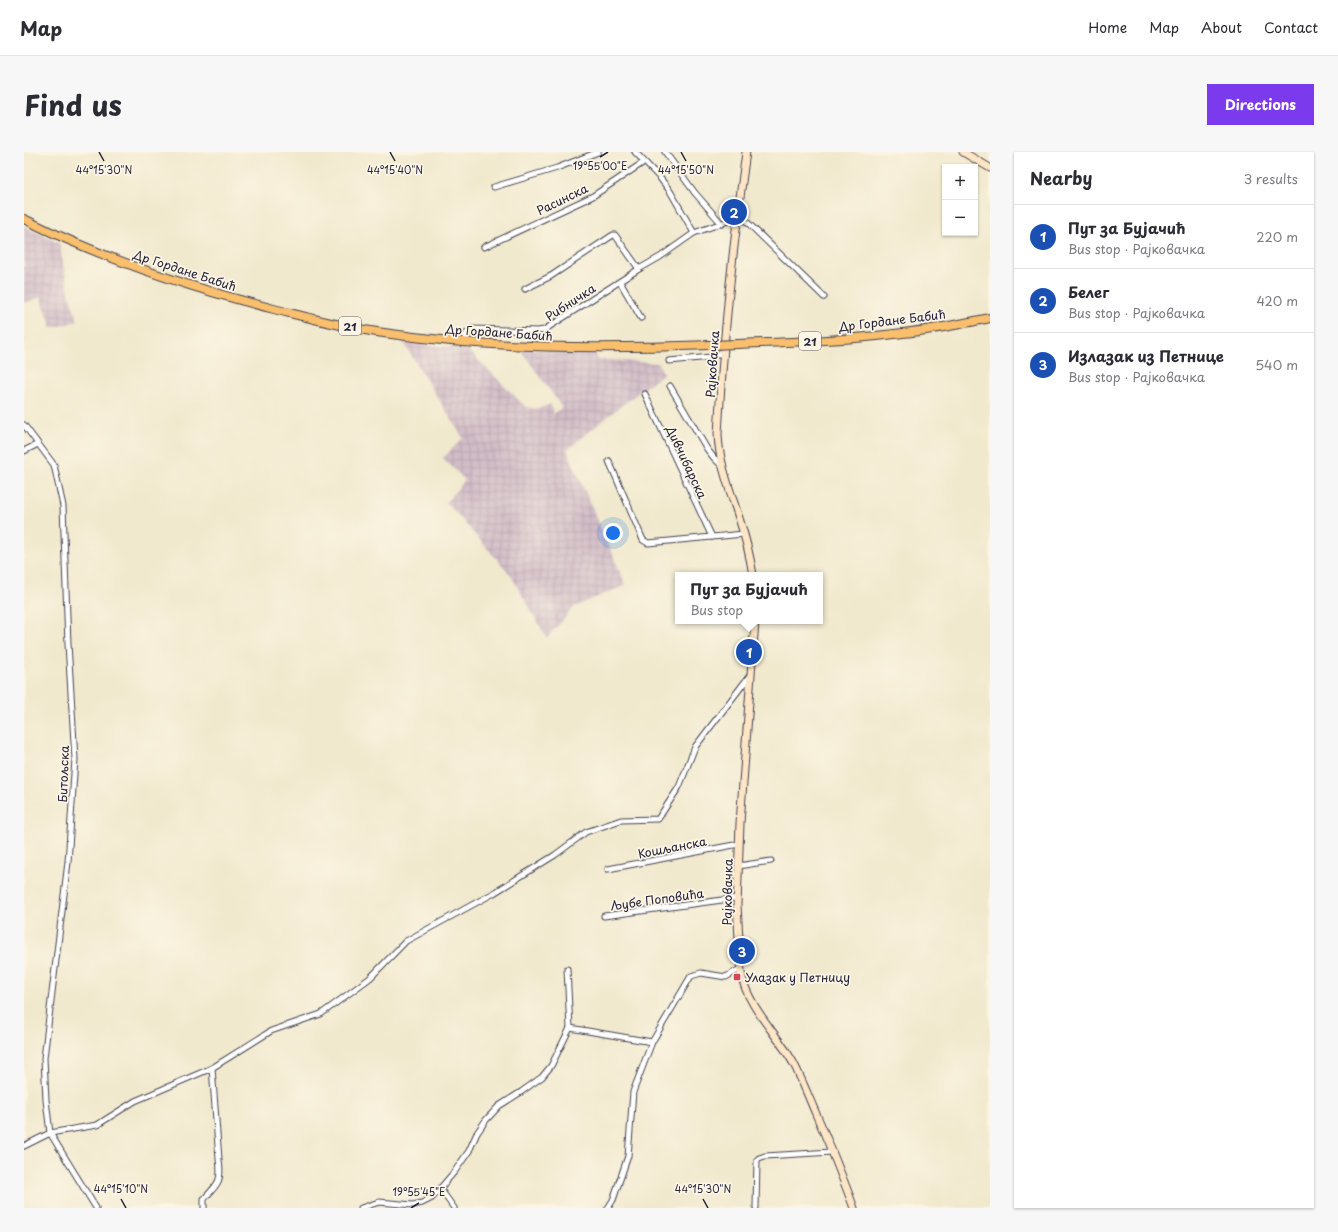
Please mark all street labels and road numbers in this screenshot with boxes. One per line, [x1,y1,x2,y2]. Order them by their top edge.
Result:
street label: Расинска [533,179,591,219]
street label: Др Гордане Бабић [130,245,239,295]
street label: Рибничка [541,279,599,325]
street label: Др Гордане Бабић [837,305,946,336]
road number: 21 [339,317,361,335]
street label: Др Гордане Бабић [444,319,553,345]
street label: Рајковачка [701,330,723,398]
road number: 21 [799,332,821,350]
street label: Дивчибарска [662,422,712,502]
street label: Битољска [53,745,73,803]
street label: Кошљанска [636,831,708,862]
street label: Рајковачка [717,858,737,926]
street label: Љубе Поповића [609,883,705,914]

